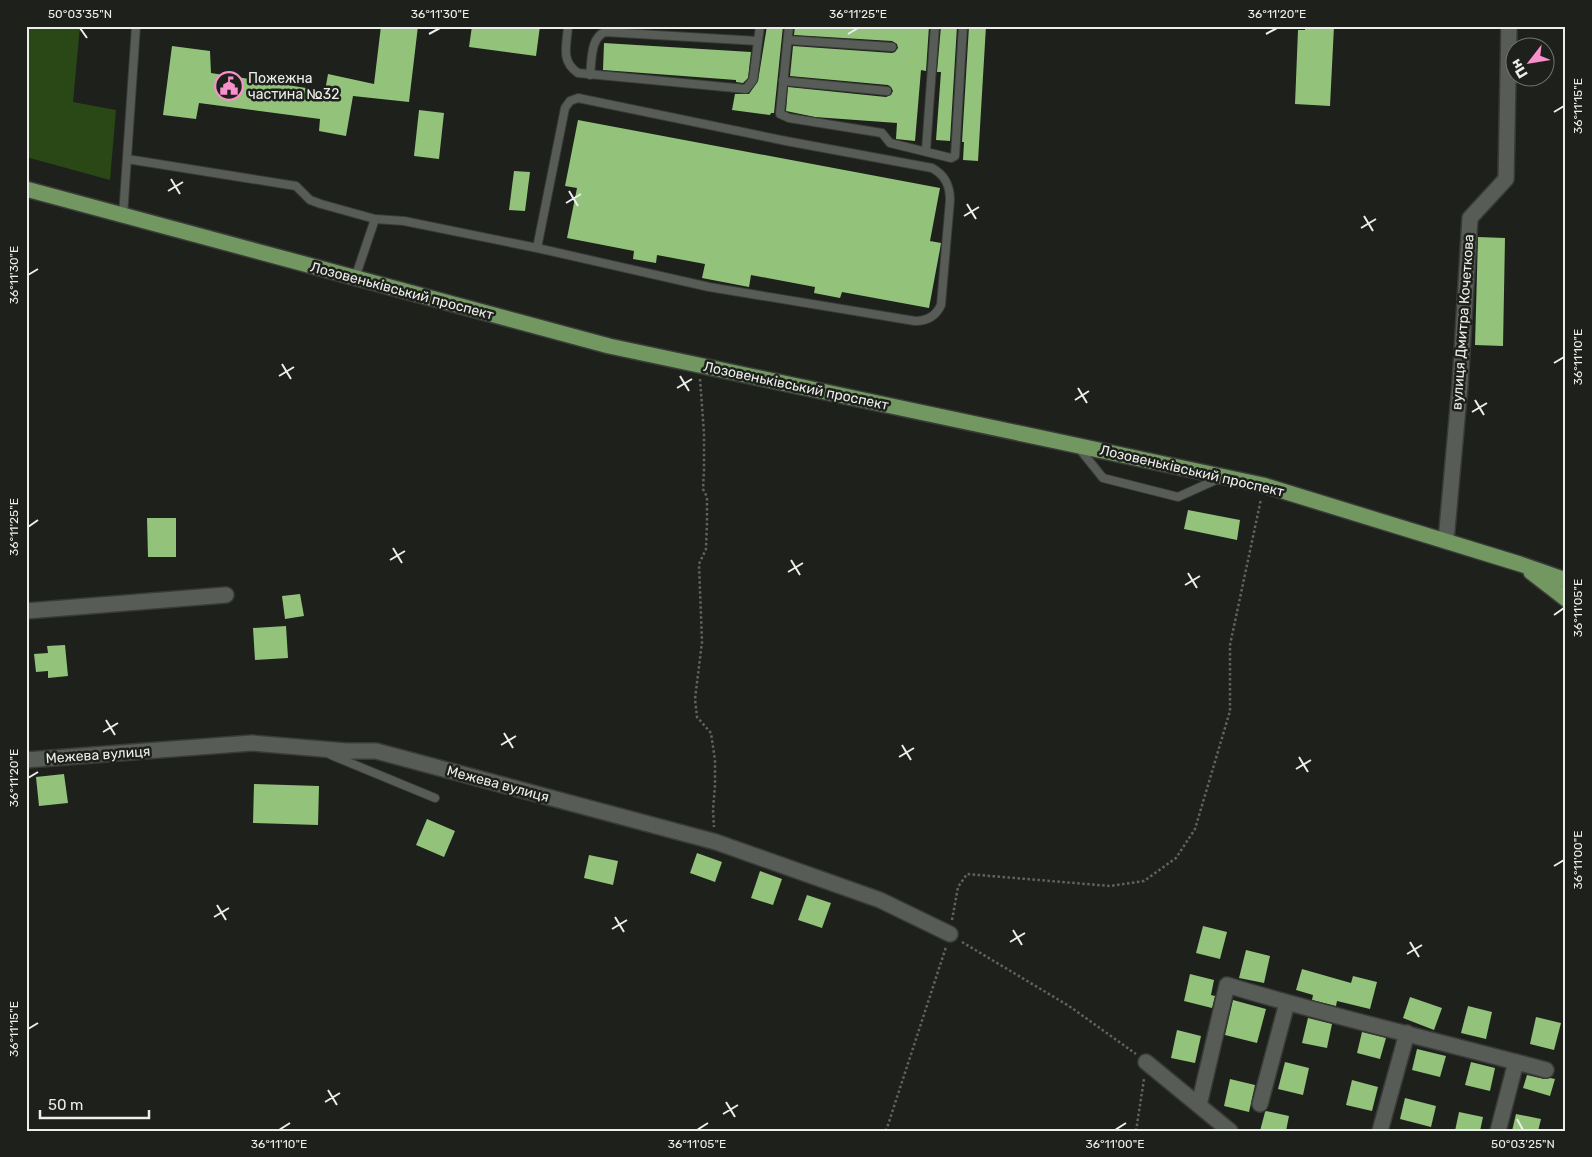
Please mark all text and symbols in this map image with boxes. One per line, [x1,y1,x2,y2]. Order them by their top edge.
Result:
text: 50°03'35"N [48,7,112,21]
text: 36°11'30"E [411,7,469,21]
text: 36°11'25"E [829,7,887,21]
text: 36°11'20"E [1248,7,1306,21]
north arrow [1504,38,1554,88]
text: Пн [1507,56,1532,81]
place label: Пожежна частина №32 [248,70,339,103]
public building icon: Пожежна частина №32 [214,71,244,101]
text: 36°11'15"E [1571,78,1585,134]
street label: вулиця Дмитра Кочеткова [1448,234,1478,410]
text: 36°11'30"E [7,246,21,304]
street label: Лозовеньківський проспект [309,258,495,324]
text: 36°11'10"E [1571,329,1585,385]
street label: Лозовеньківський проспект [702,358,890,414]
street label: Лозовеньківський проспект [1098,441,1286,501]
text: 36°11'25"E [7,498,21,556]
text: 36°11'05"E [1571,579,1585,637]
street label: Межева вулиця [45,743,151,767]
text: 36°11'20"E [7,749,21,807]
street label: Межева вулиця [445,762,551,806]
text: 36°11'00"E [1571,831,1585,890]
text: 36°11'15"E [7,1001,21,1057]
scale bar [40,1087,149,1119]
text: 50 m [48,1096,83,1114]
text: 36°11'10"E [251,1137,307,1151]
text: 36°11'05"E [668,1137,726,1151]
text: 36°11'00"E [1086,1137,1145,1151]
text: 50°03'25"N [1491,1137,1555,1151]

